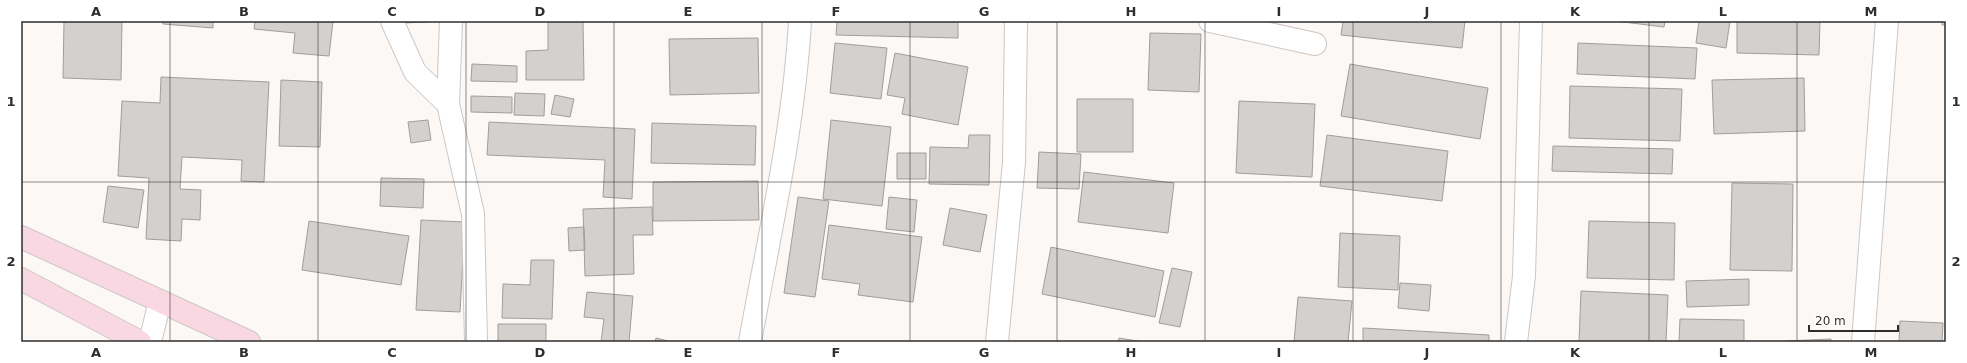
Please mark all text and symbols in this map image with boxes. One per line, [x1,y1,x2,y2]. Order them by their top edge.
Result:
text: A [91,4,101,19]
text: B [239,4,249,19]
text: C [387,4,397,19]
text: D [535,4,546,19]
text: E [684,4,692,19]
text: F [832,4,840,19]
text: G [979,4,989,19]
text: H [1126,4,1136,19]
text: I [1277,4,1281,19]
text: J [1424,4,1429,19]
text: K [1570,4,1581,19]
text: L [1719,4,1727,19]
text: M [1865,4,1877,19]
text: 1 [6,94,16,109]
text: 1 [1951,94,1961,109]
text: 2 [6,254,16,269]
text: 2 [1951,254,1961,269]
scale bar [1809,307,1898,333]
text: 20 m [1815,314,1846,328]
text: A [91,345,101,360]
text: B [239,345,249,360]
text: C [387,345,397,360]
text: D [535,345,546,360]
text: E [684,345,692,360]
text: F [832,345,840,360]
text: G [979,345,989,360]
text: H [1126,345,1136,360]
text: I [1277,345,1281,360]
text: J [1424,345,1429,360]
text: K [1570,345,1581,360]
text: L [1719,345,1727,360]
text: M [1865,345,1877,360]

